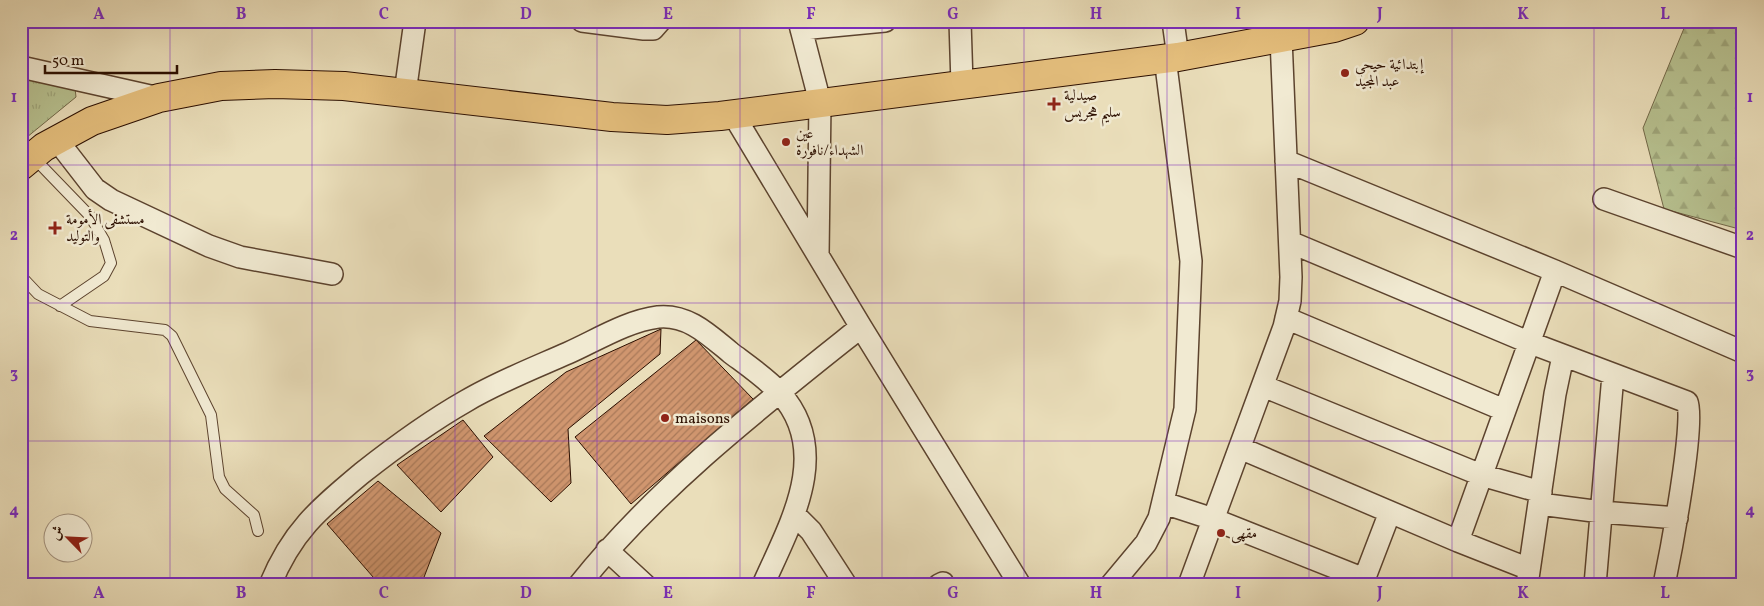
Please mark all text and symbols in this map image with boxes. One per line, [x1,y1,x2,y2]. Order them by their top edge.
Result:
text: A [93,4,105,26]
text: B [236,4,247,26]
text: C [379,4,389,26]
text: D [520,4,532,26]
text: E [663,4,673,26]
text: F [806,4,816,26]
text: G [947,4,959,26]
text: H [1090,4,1102,26]
text: I [1235,4,1241,26]
text: J [1376,4,1383,26]
text: K [1517,4,1529,26]
text: L [1660,4,1670,26]
scale bar [45,42,178,74]
text: 50 m [52,51,84,72]
place label: إبتدائية حيحي عبد المجيد [1355,55,1425,93]
marker: إبتدائية حيحي عبد المجيد [1339,67,1351,79]
place label: صيدلية سليم هجريس [1064,86,1121,127]
text: 1 [11,87,17,109]
text: 1 [1747,87,1753,109]
marker: صيدلية سليم هجريس [1048,98,1060,110]
place label: عين الشهداء/نافورة [796,124,863,162]
marker: عين الشهداء/نافورة [780,136,792,148]
place label: مستشفى الأمومة والتوليد [66,208,144,248]
marker: مستشفى الأمومة والتوليد [48,221,62,235]
text: 2 [10,225,18,247]
text: 2 [1746,225,1754,247]
text: 3 [10,363,18,385]
text: 3 [1746,363,1754,385]
place label: maisons [675,409,730,430]
marker: maisons [659,412,671,424]
text: 4 [9,500,19,522]
text: 4 [1745,500,1755,522]
north arrow [42,514,92,564]
text: ش [46,523,69,544]
place label: مقهى [1231,524,1257,545]
marker: مقهى [1215,527,1227,539]
text: A [93,583,105,605]
text: B [236,583,247,605]
text: C [379,583,389,605]
text: D [520,583,532,605]
text: E [663,583,673,605]
text: F [806,583,816,605]
text: G [947,583,959,605]
text: H [1090,583,1102,605]
text: I [1235,583,1241,605]
text: J [1376,583,1383,605]
text: K [1517,583,1529,605]
text: L [1660,583,1670,605]

